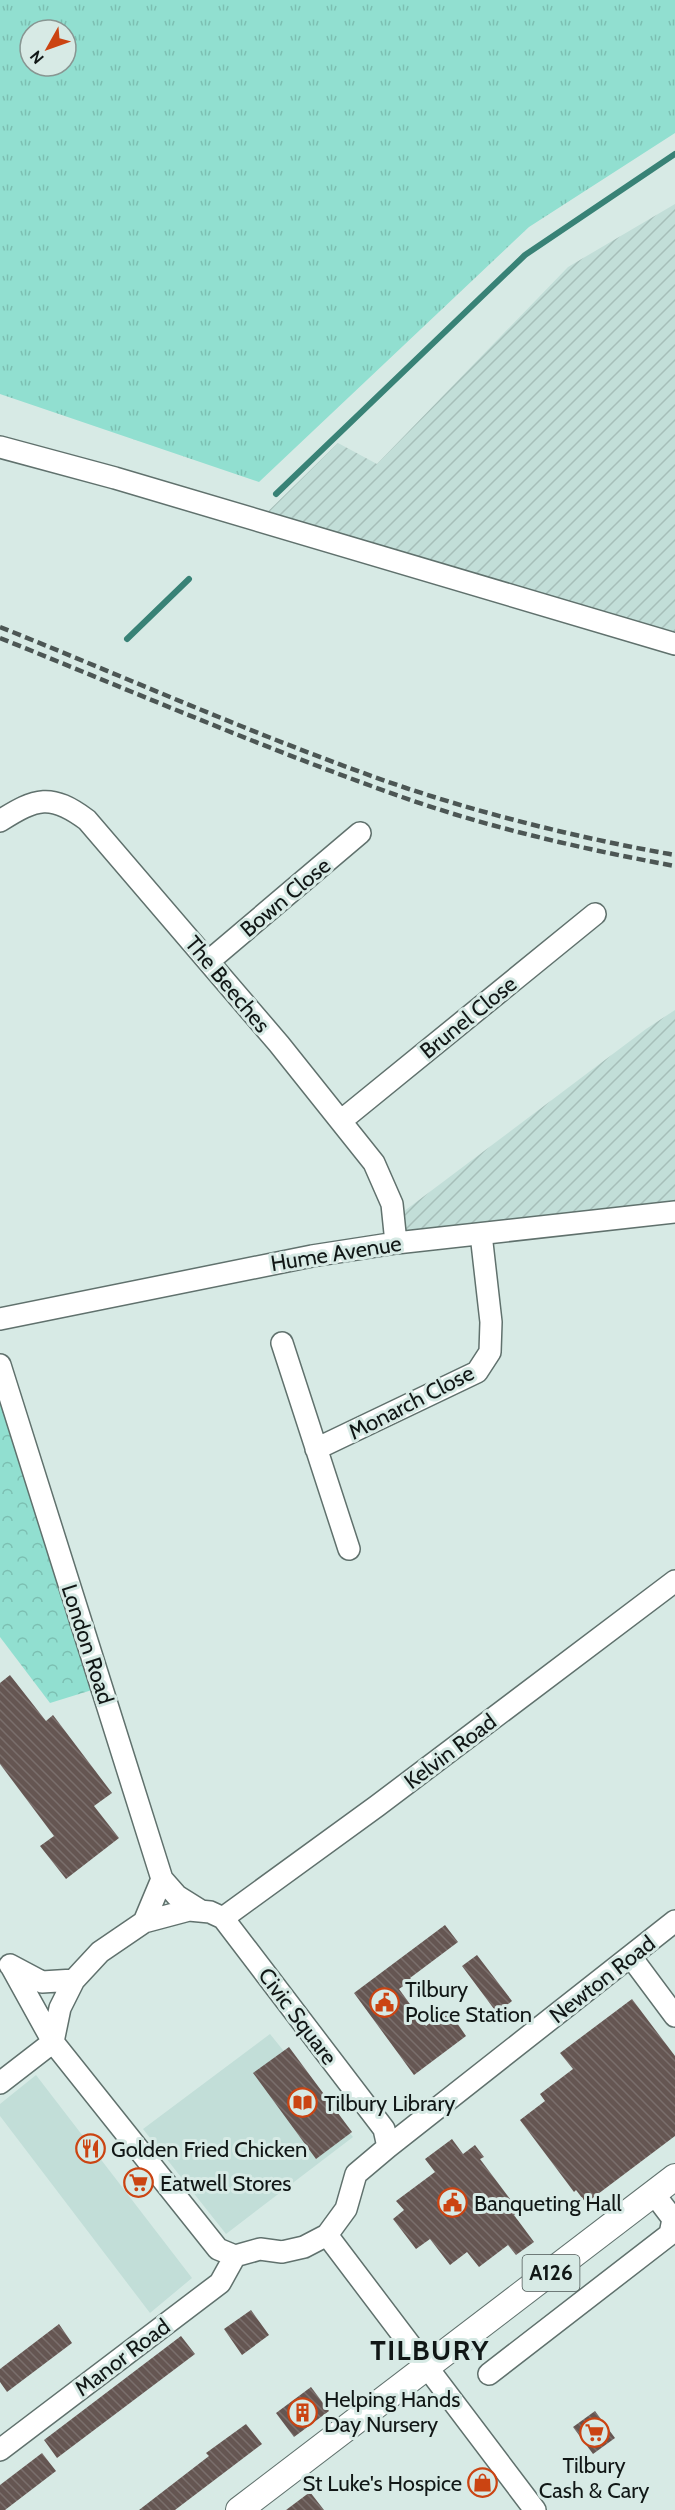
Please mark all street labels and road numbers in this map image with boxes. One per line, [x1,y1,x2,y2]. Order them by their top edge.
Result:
street label: Bown Close [235,852,336,943]
street label: The Beeches [179,931,276,1038]
street label: Brunel Close [415,970,522,1064]
street label: Hume Avenue [269,1230,403,1277]
street label: Monarch Close [344,1359,478,1446]
street label: London Road [55,1581,120,1708]
street label: Kelvin Road [399,1708,502,1795]
street label: Newton Road [544,1930,661,2029]
street label: Civic Square [252,1962,343,2070]
road number: A126 [522,2255,580,2291]
street label: Manor Road [69,2313,175,2402]

